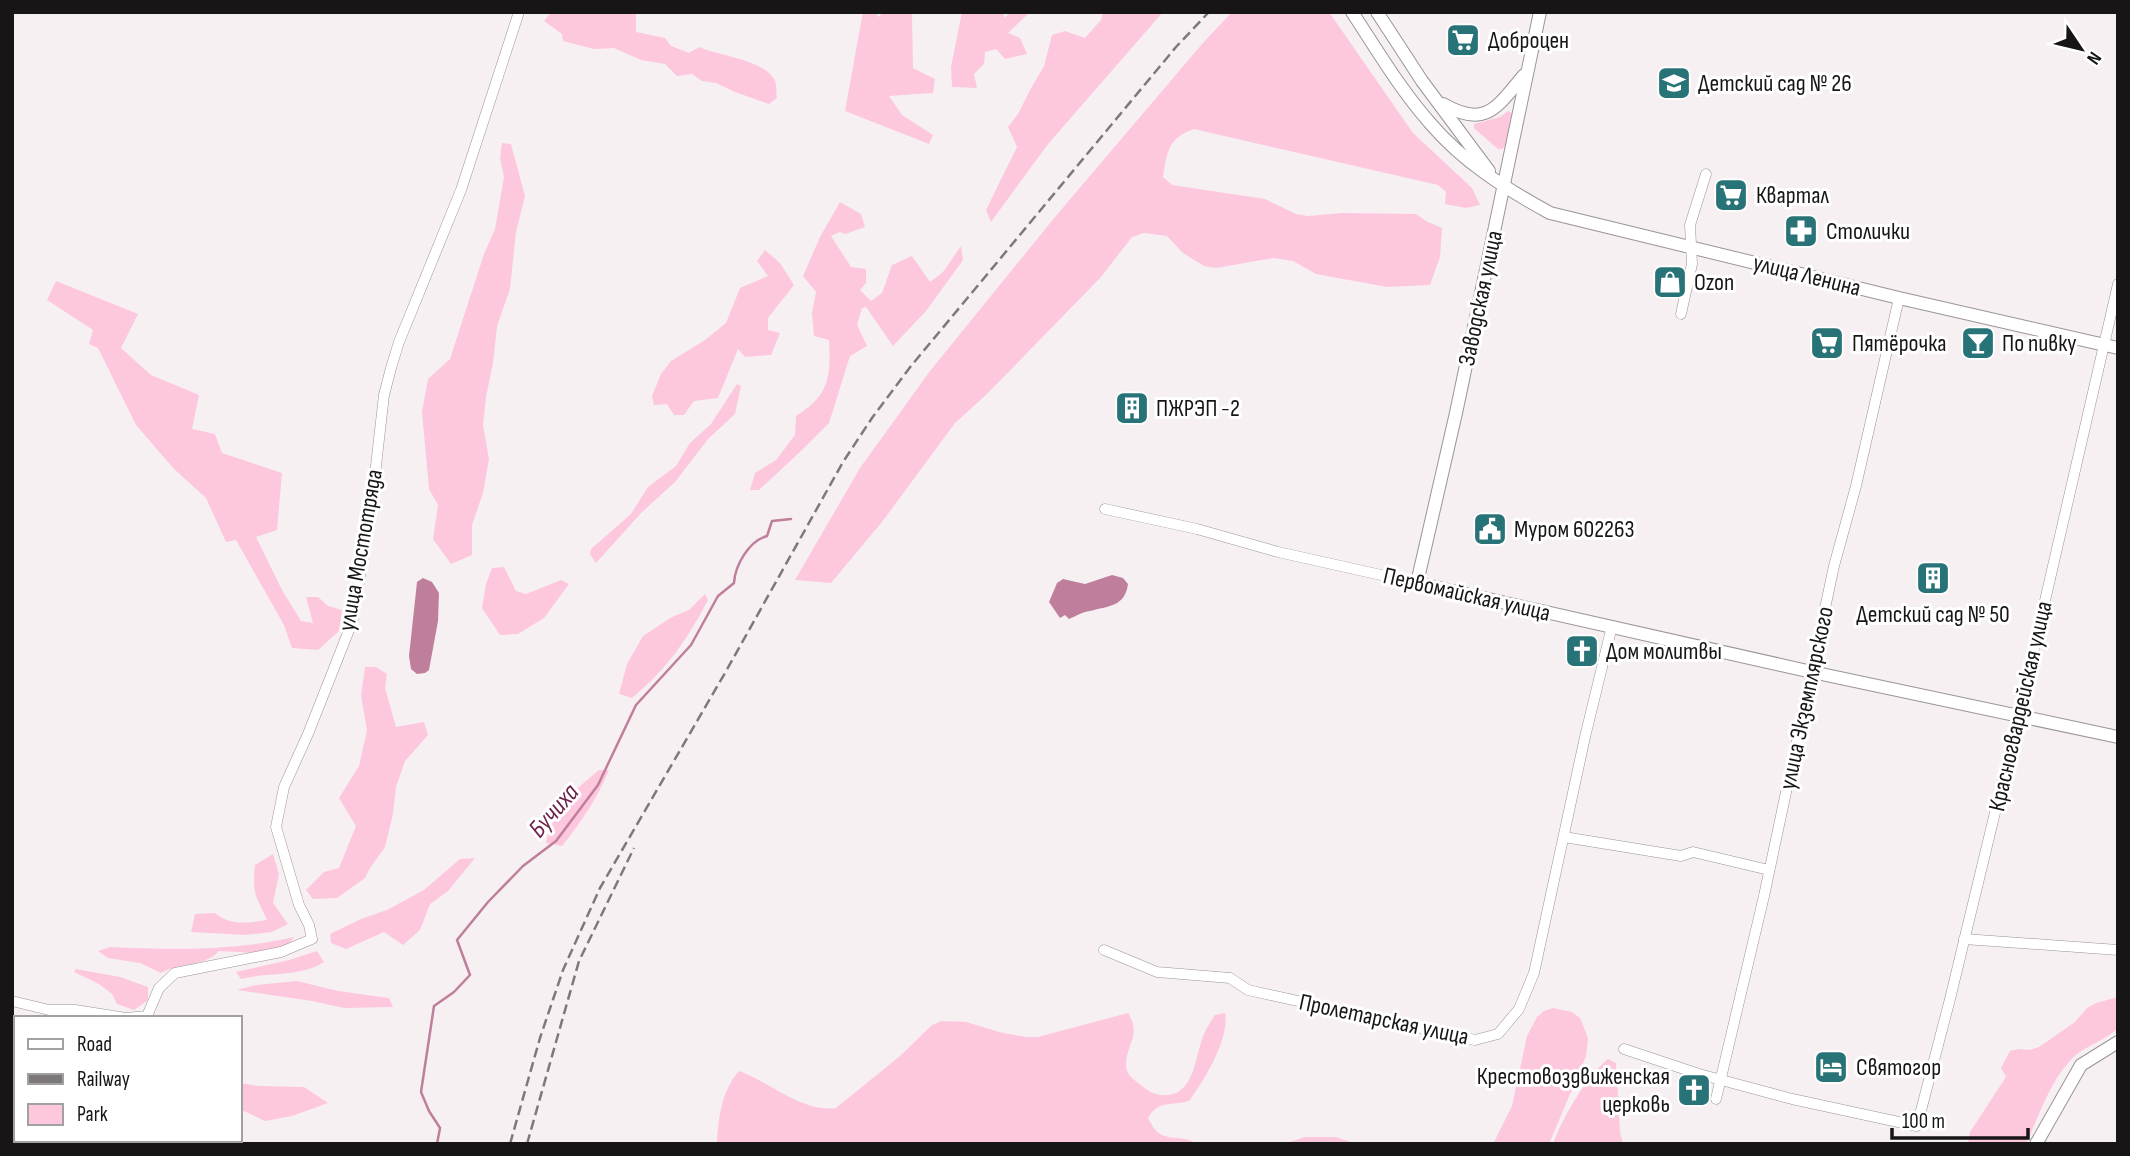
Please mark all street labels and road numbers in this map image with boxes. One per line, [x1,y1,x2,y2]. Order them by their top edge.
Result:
street label: Заводская улица [1452,228,1509,368]
street label: улица Ленина [1750,248,1864,303]
street label: улица Мостотряда [332,467,389,633]
street label: Первомайская улица [1381,561,1553,628]
street label: Красногвардейская улица [1982,598,2059,814]
street label: улица Экземплярского [1773,604,1840,792]
street label: Пролетарская улица [1296,987,1471,1052]

